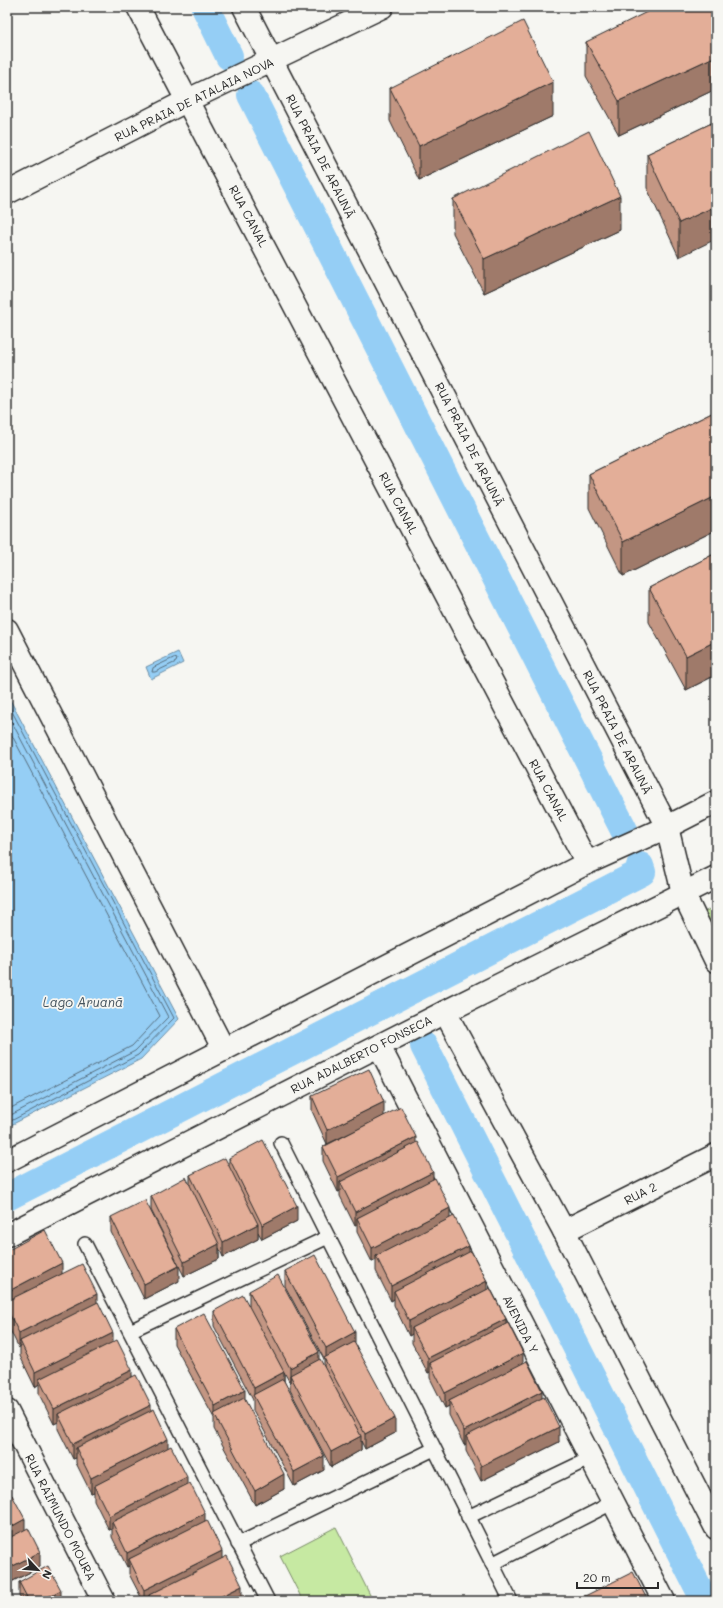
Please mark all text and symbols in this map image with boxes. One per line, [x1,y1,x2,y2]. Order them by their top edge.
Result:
street label: RUA PRAIA DE ATALAIA NOVA [112,53,276,145]
street label: RUA PRAIA DE ARAUNÃ [283,91,359,221]
street label: RUA CANAL [226,182,272,250]
street label: RUA PRAIA DE ARAUNÃ [432,379,508,509]
street label: RUA CANAL [376,469,422,537]
street label: RUA PRAIA DE ARAUNÃ [580,667,656,797]
street label: RUA CANAL [526,756,572,824]
water label: Lago Aruanã [43,993,123,1010]
street label: RUA ADALBERTO FONSECA [288,1011,434,1097]
street label: RUA 2 [621,1178,659,1208]
street label: AVENIDA Y [499,1292,543,1356]
street label: RUA RAIMUNDO MOURA [23,1451,99,1583]
north arrow [18,1550,58,1590]
scale bar [577,1564,658,1590]
text: 20 m [583,1569,611,1585]

